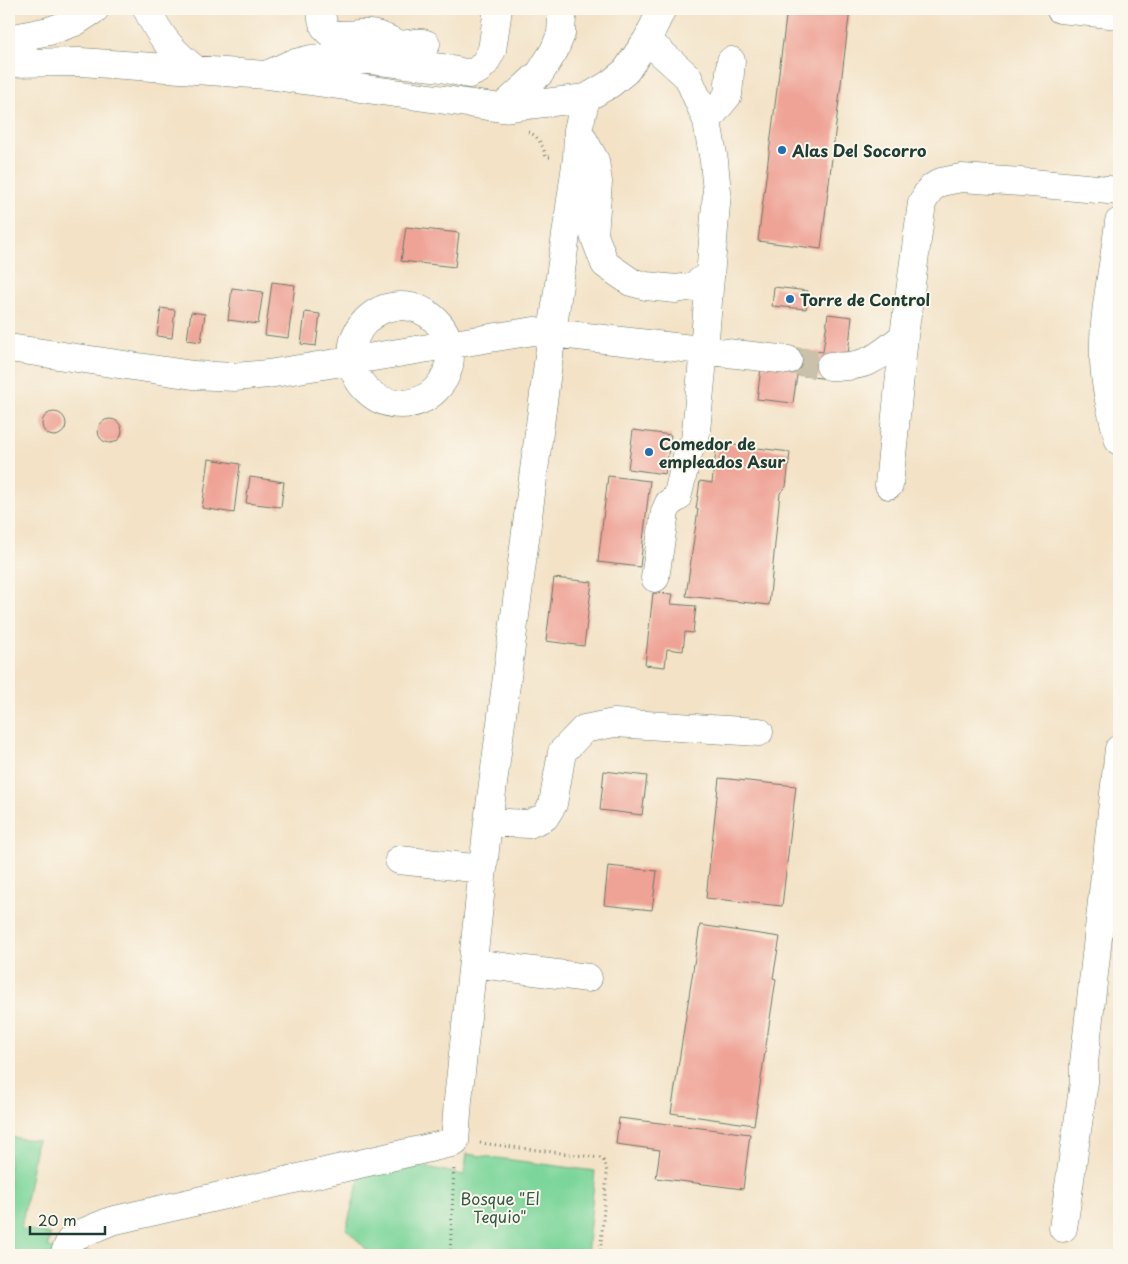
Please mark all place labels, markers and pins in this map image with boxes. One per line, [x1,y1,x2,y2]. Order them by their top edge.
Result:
place label: Alas Del Socorro [791,138,926,162]
marker: Alas Del Socorro [776,144,788,156]
place label: Torre de Control [800,287,930,311]
marker: Torre de Control [784,293,796,305]
place label: Comedor de empleados Asur [659,431,786,473]
marker: Comedor de empleados Asur [643,446,655,458]

